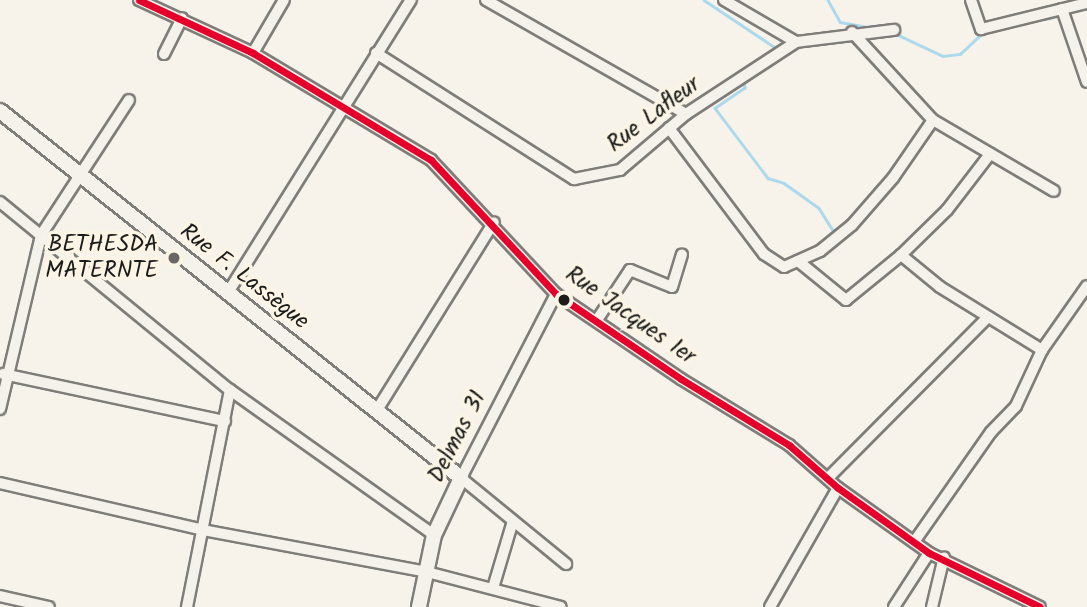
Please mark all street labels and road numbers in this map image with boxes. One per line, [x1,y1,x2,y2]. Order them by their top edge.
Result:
street label: Rue Lafleur [602,71,706,159]
street label: Rue F. Lassègue [174,218,314,336]
street label: Rue Jacques 1er [560,261,700,371]
street label: Delmas 31 [423,387,493,487]

